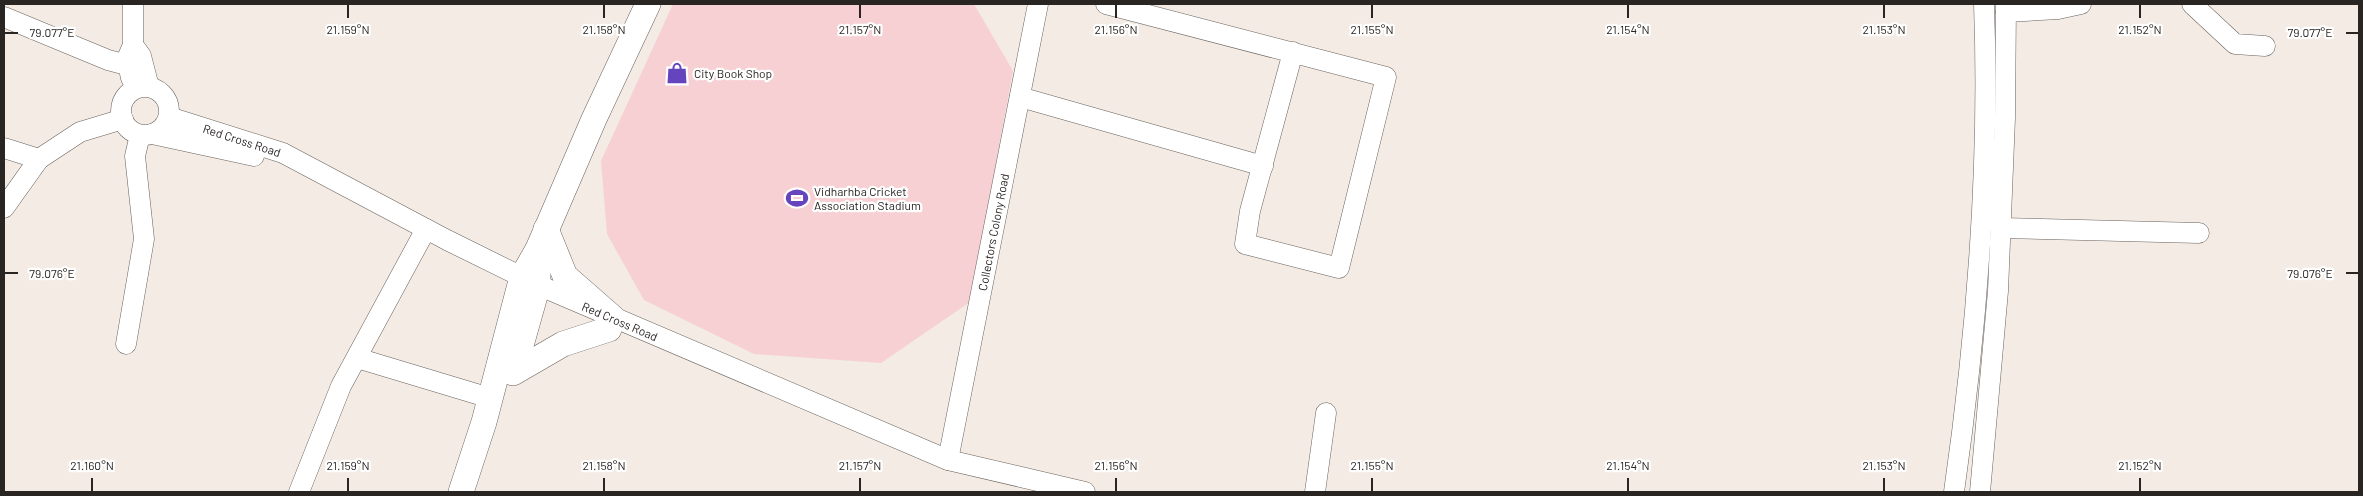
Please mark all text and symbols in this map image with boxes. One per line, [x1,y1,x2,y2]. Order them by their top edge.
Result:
text: 21.159°N [326,22,370,36]
text: 21.158°N [582,22,626,36]
text: 21.157°N [839,22,881,36]
text: 21.156°N [1094,22,1138,36]
text: 21.155°N [1350,22,1394,36]
text: 21.154°N [1606,22,1650,36]
text: 21.153°N [1862,22,1906,36]
text: 21.152°N [2118,22,2162,36]
text: 79.077°E [30,25,74,39]
text: 79.077°E [2288,25,2332,39]
shop icon: City Book Shop [664,60,690,86]
place label: City Book Shop [694,66,772,80]
street label: Red Cross Road [201,121,283,159]
street label: Collectors Colony Road [975,172,1011,292]
place label: Vidharhba Cricket Association Stadium [814,184,921,212]
sports icon: Vidharhba Cricket Association Stadium [784,185,810,211]
text: 79.076°E [29,266,75,280]
text: 79.076°E [2287,266,2333,280]
street label: Red Cross Road [580,299,660,343]
text: 21.160°N [70,458,114,472]
text: 21.159°N [326,458,370,472]
text: 21.158°N [582,458,626,472]
text: 21.157°N [839,458,881,472]
text: 21.156°N [1094,458,1138,472]
text: 21.155°N [1350,458,1394,472]
text: 21.154°N [1606,458,1650,472]
text: 21.153°N [1862,458,1906,472]
text: 21.152°N [2118,458,2162,472]

